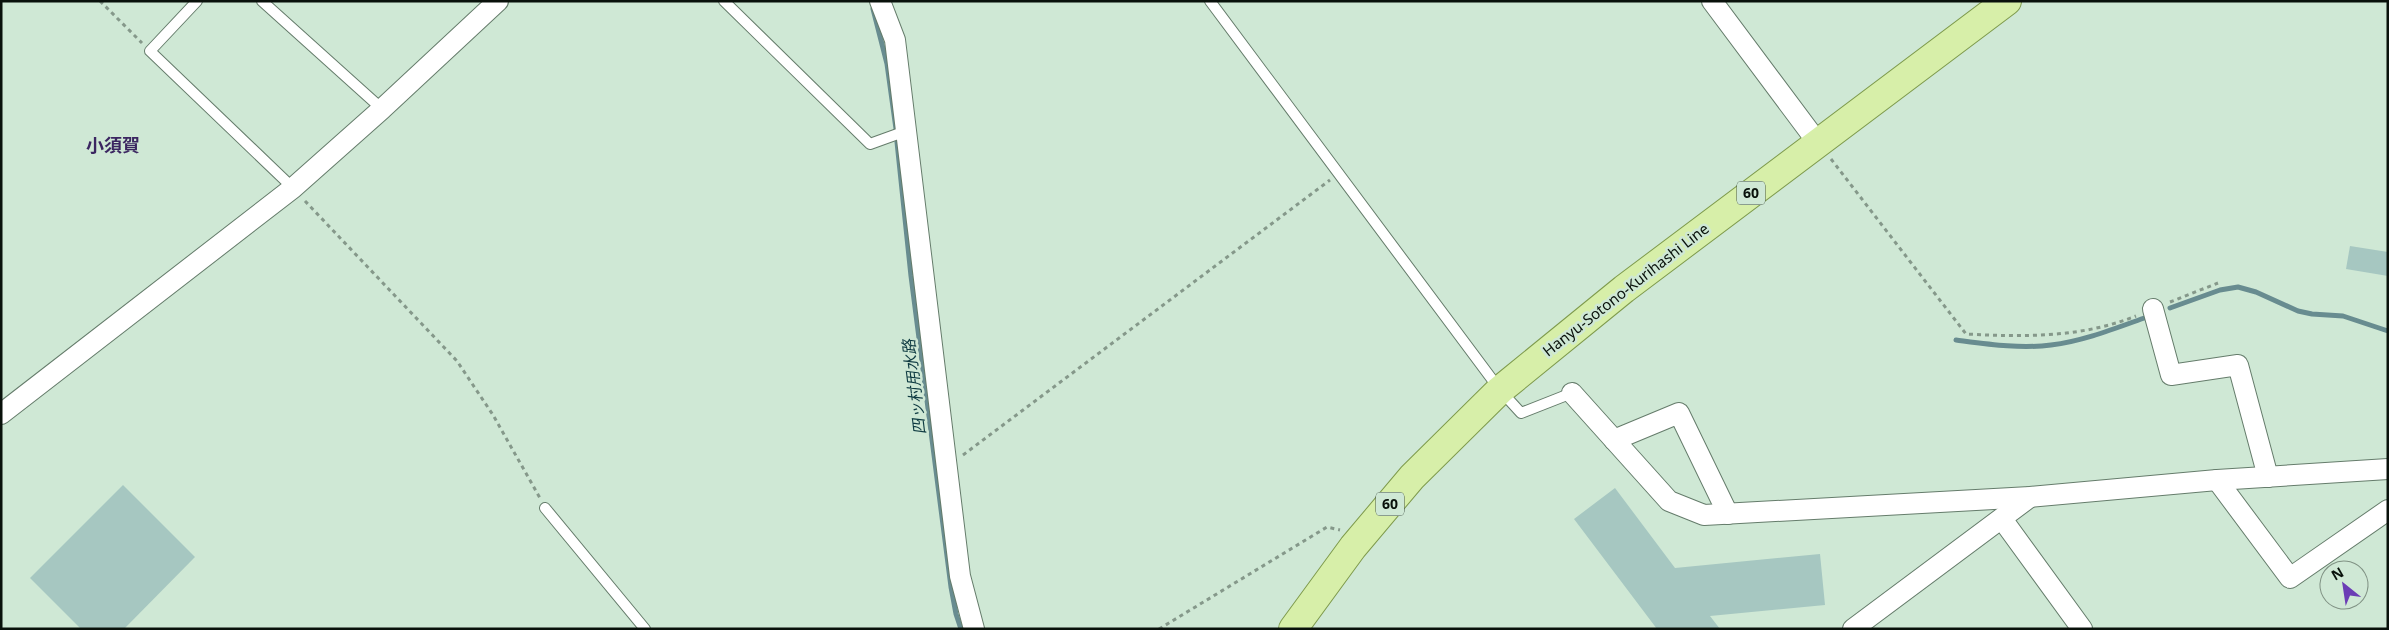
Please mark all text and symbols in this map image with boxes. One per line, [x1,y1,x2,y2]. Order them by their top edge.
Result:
district label: 小須賀 [86,133,140,157]
road number: 60 [1737,182,1765,204]
street label: Hanyu-Sotono-Kurihashi Line [1538,218,1713,360]
water label: 四ッ村用水路 [897,336,931,436]
road number: 60 [1376,492,1404,516]
north arrow [2319,560,2369,610]
text: N [2328,562,2347,584]

